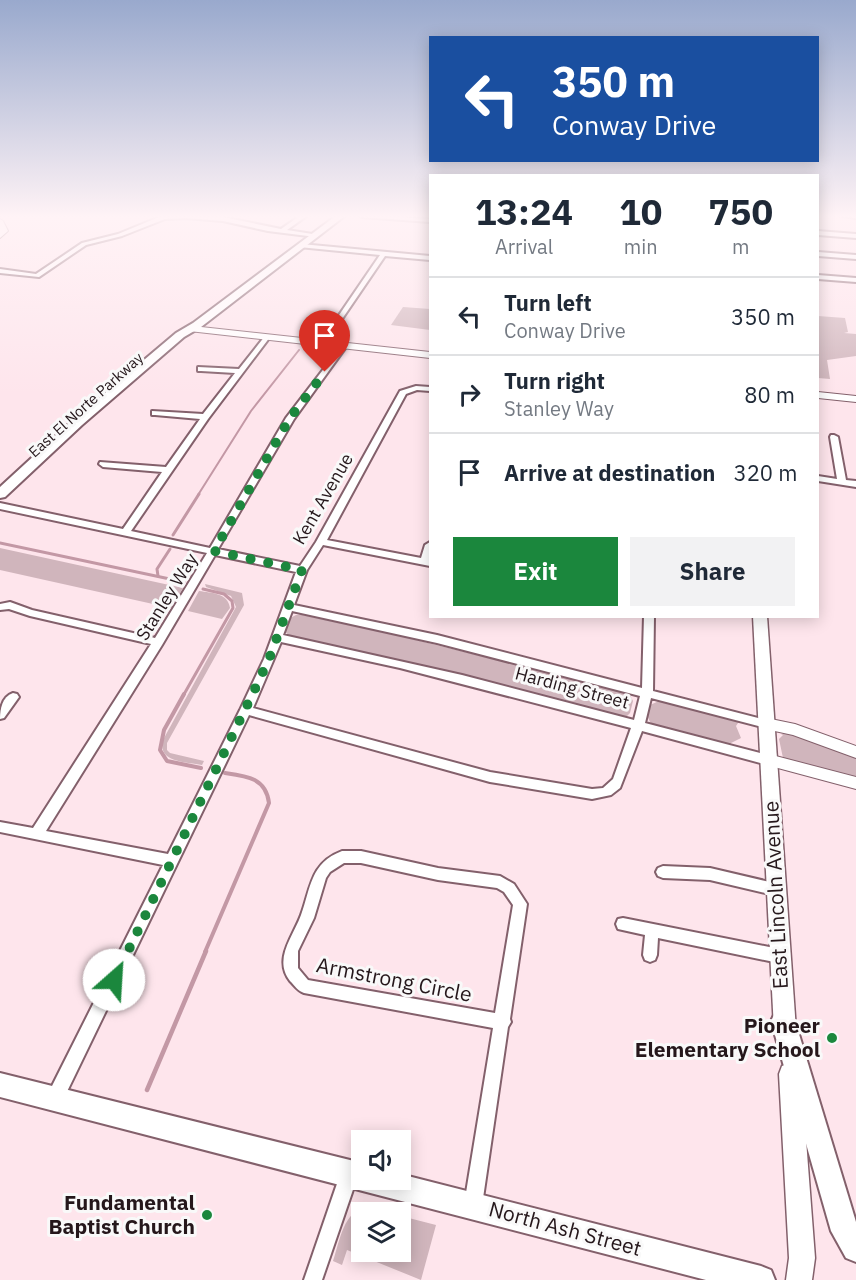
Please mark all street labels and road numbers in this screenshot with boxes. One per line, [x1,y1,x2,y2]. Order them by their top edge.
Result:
street label: East El Norte Parkway [24,348,147,461]
street label: Kent Avenue [287,449,358,549]
street label: Stanley Way [131,549,203,645]
street label: Harding Street [513,661,632,714]
street label: East Lincoln Avenue [756,800,794,990]
street label: Armstrong Circle [314,950,474,1008]
street label: North Ash Street [486,1194,645,1262]

